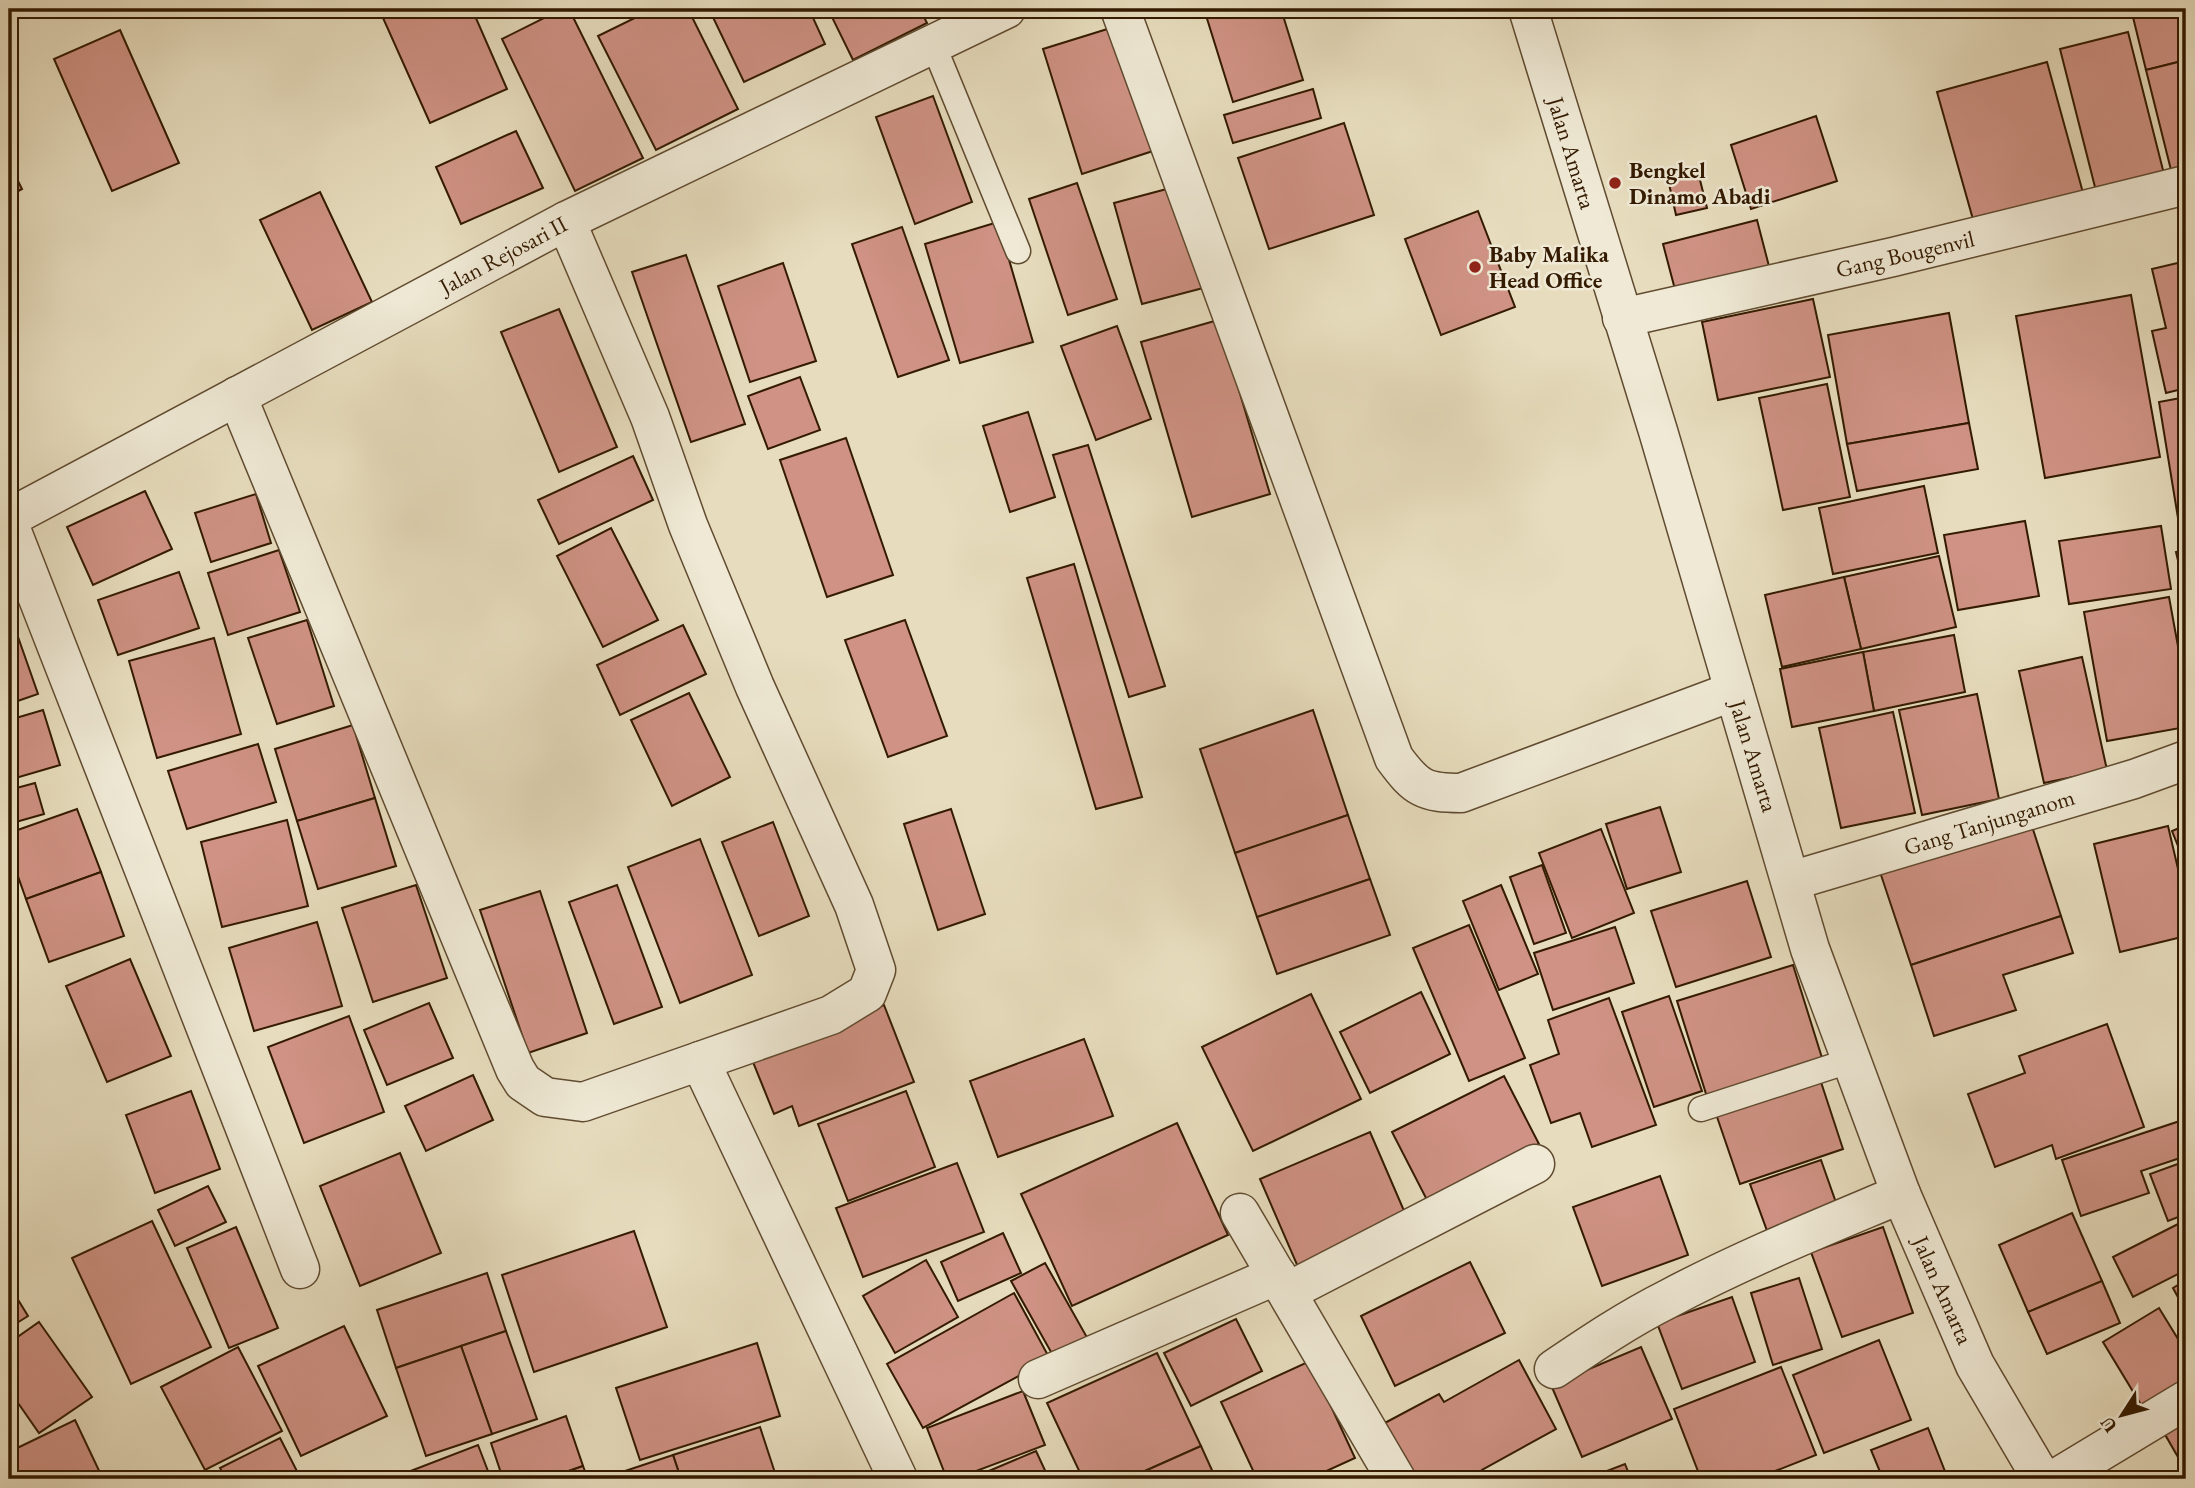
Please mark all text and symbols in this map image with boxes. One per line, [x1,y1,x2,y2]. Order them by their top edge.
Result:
street label: Jalan Amarta [1540,91,1603,213]
place label: Bengkel Dinamo Abadi [1629,155,1771,211]
marker: Bengkel Dinamo Abadi [1607,175,1623,191]
street label: Jalan Rejosari II [432,209,572,302]
street label: Gang Bougenvil [1833,223,1978,285]
place label: Baby Malika Head Office [1489,239,1610,295]
marker: Baby Malika Head Office [1467,259,1483,275]
street label: Jalan Amarta [1722,694,1785,816]
street label: Gang Tanjunganom [1900,782,2078,862]
street label: Jalan Amarta [1905,1229,1981,1350]
north arrow [2086,1380,2156,1450]
text: U [2094,1412,2123,1438]

